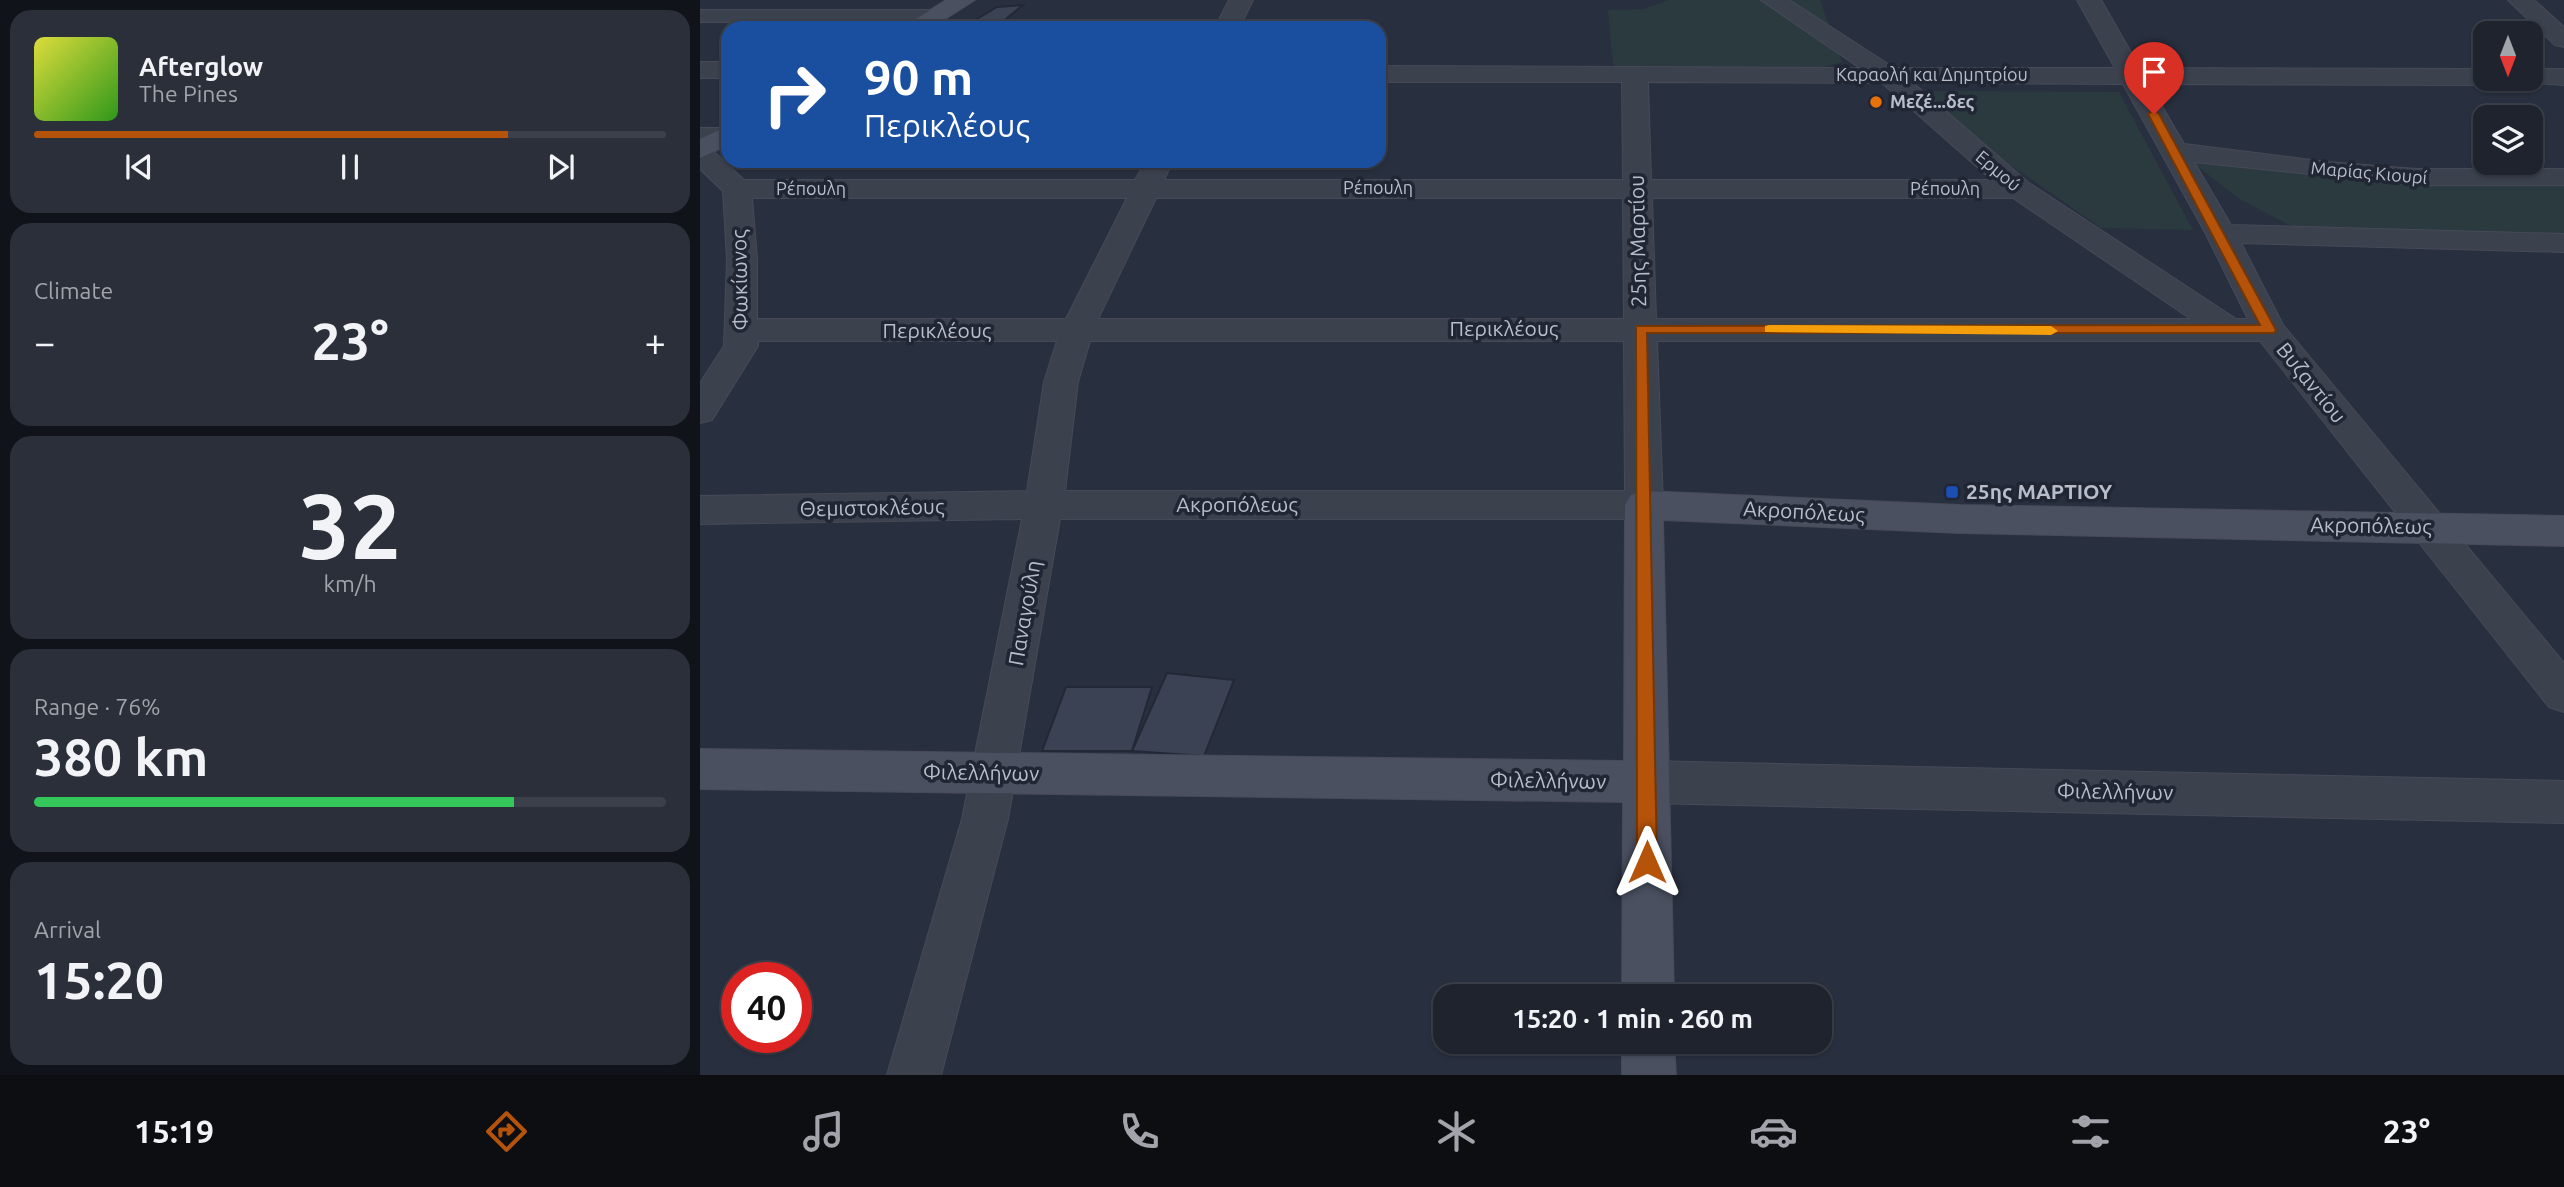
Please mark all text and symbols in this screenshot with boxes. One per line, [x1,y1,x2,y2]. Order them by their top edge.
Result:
north arrow [2473,21,2543,91]
map controls [2473,21,2543,175]
pin [2124,42,2184,114]
icon: right [749,49,840,140]
text: 90 m [864,49,973,104]
text: Afterglow [139,52,263,81]
icon: arrive [2135,53,2173,91]
street label: Καραολή και Δημητρίου [1836,64,2028,84]
text: The Pines [139,81,238,106]
place label: Μεζέ...δες [1890,91,1975,112]
marker: Μεζέ...δες [1868,94,1884,110]
button: layers [2473,105,2543,175]
text: Περικλέους [864,107,1030,143]
street label: Ερμού [1972,146,2025,195]
icon: previous [120,148,158,186]
icon: pause [331,148,369,186]
icon: next [542,148,580,186]
street label: Μαρίας Κιουρί [2310,157,2429,188]
street label: 25ης Μαρτίου [1624,175,1650,307]
street label: Ρέπουλη [1343,177,1413,197]
street label: Ρέπουλη [776,178,846,198]
street label: Ρέπουλη [1910,178,1980,198]
street label: Φωκίωνος [726,229,752,331]
text: Climate [34,278,113,303]
text: 23° [311,312,389,370]
street label: Περικλέους [1450,316,1559,340]
street label: Περικλέους [883,318,992,342]
text: − [34,321,55,363]
text: + [645,321,666,363]
street label: Βυζαντίου [2272,337,2351,427]
text: 32 [299,474,401,576]
place label: 25ης ΜΑΡΤΙΟΥ [1966,479,2113,503]
marker: 25ης ΜΑΡΤΙΟΥ [1944,484,1960,500]
street label: Ακροπόλεως [1176,492,1298,516]
street label: Θεμιστοκλέους [799,494,945,520]
street label: Ακροπόλεως [1743,496,1866,526]
street label: Ακροπόλεως [2310,512,2432,538]
street label: Παναγούλη [1003,558,1045,667]
text: km/h [323,571,377,596]
text: Range · 76% [34,694,161,719]
text: 380 km [34,728,208,786]
street label: Φιλελλήνων [923,759,1039,785]
street label: Φιλελλήνων [1490,767,1606,793]
street label: Φιλελλήνων [2057,778,2173,804]
position arrow [1610,825,1684,899]
text: Arrival [34,917,101,942]
text: 15:20 [34,951,164,1009]
speed limit sign: 40 [721,962,812,1053]
text: 15:20 · 1 min · 260 m [1512,1004,1753,1033]
icon: directions [482,1107,531,1156]
icon: music [799,1107,848,1156]
icon: phone [1115,1107,1164,1156]
icon: climate [1432,1107,1481,1156]
icon: car [1749,1107,1798,1156]
icon: filters [2066,1107,2115,1156]
text: 15:19 [134,1113,214,1149]
text: 23° [2383,1113,2430,1149]

